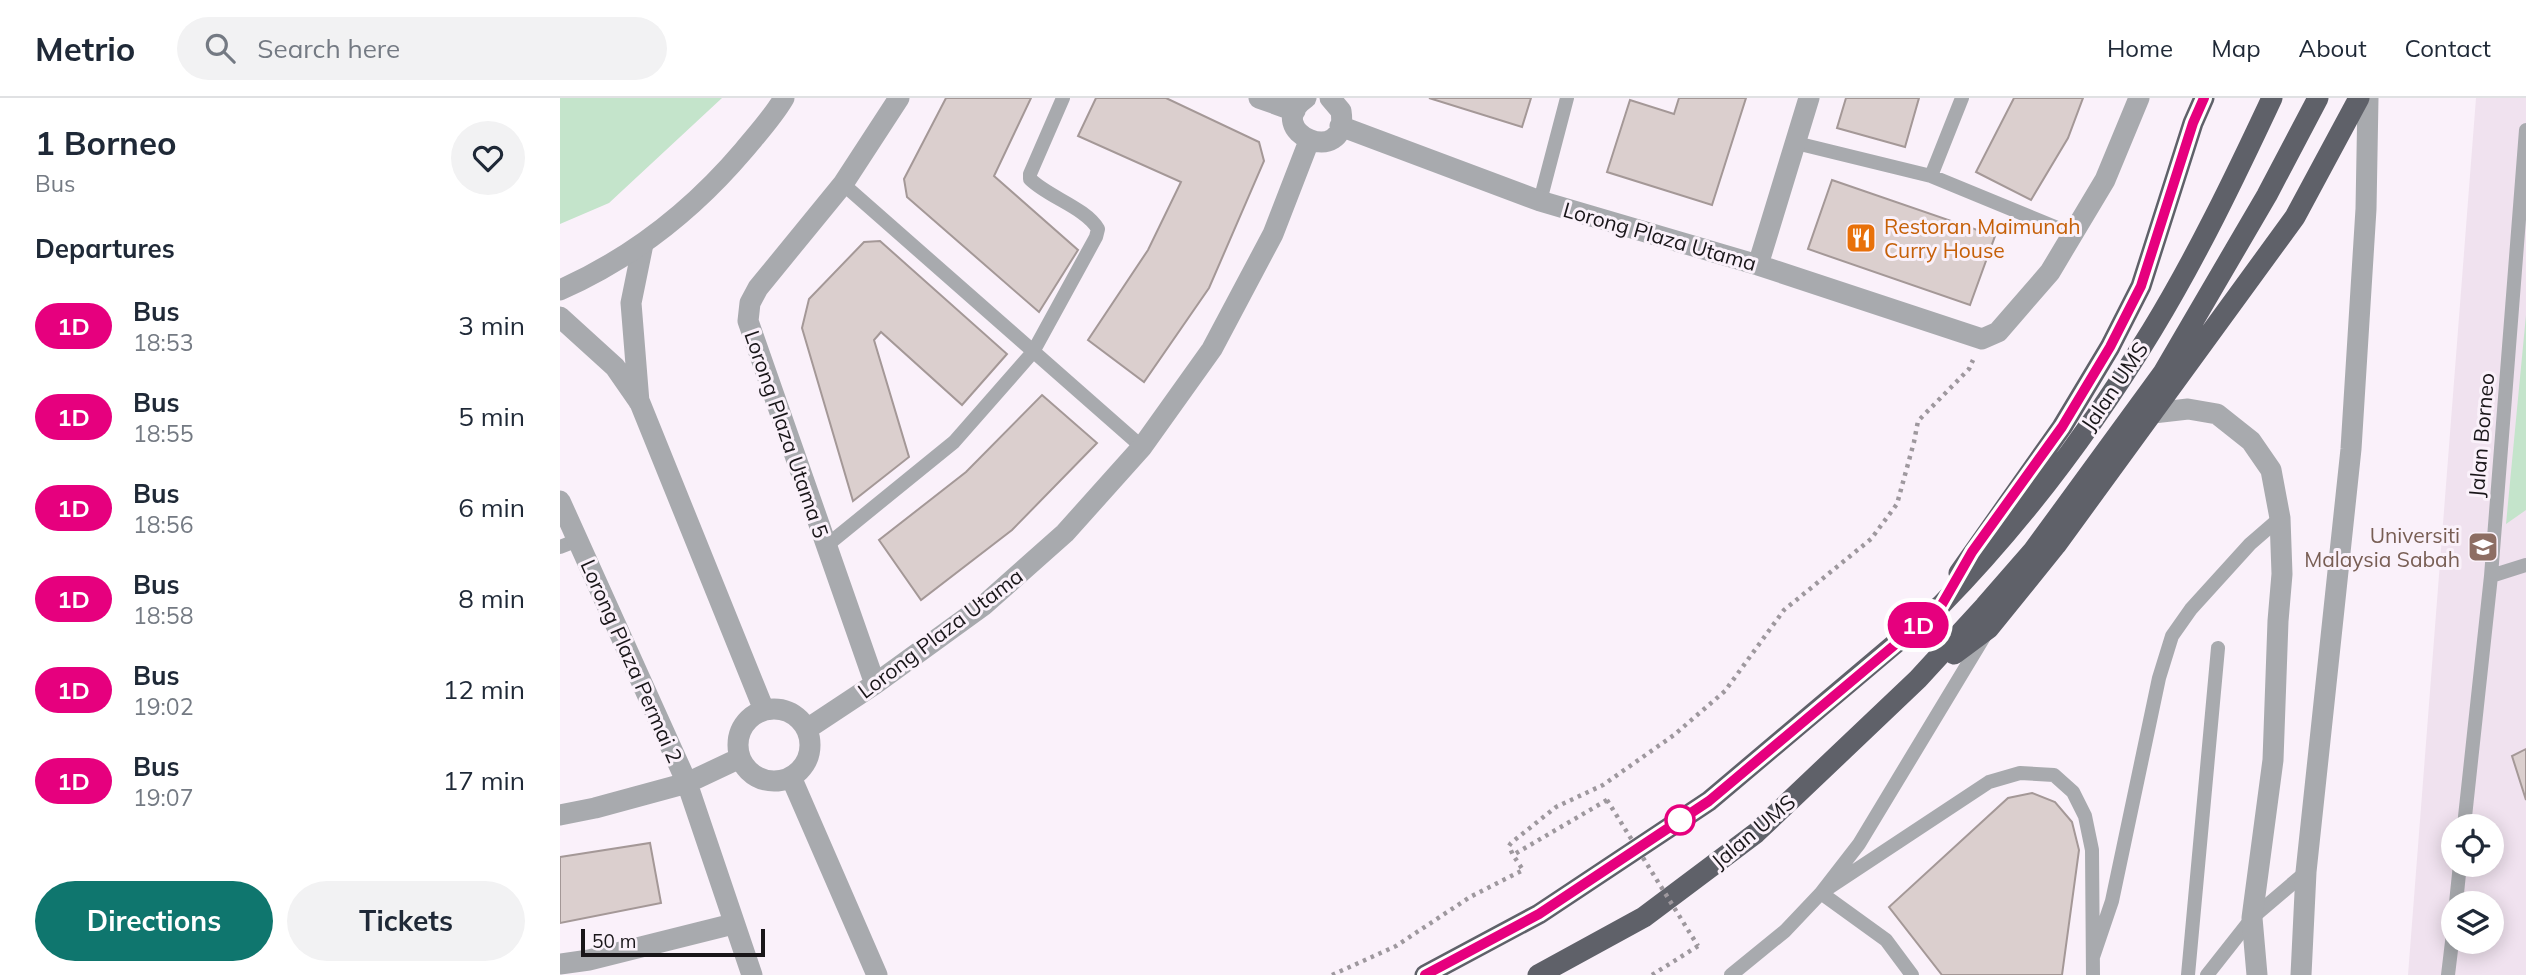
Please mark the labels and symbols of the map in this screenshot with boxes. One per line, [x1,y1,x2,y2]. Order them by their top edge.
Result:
street label: Lorong Plaza Utama [1560,196,1760,276]
place label: Restoran Maimunah Curry House [1884,213,2081,263]
restaurant icon: Restoran Maimunah Curry House [1844,221,1878,255]
street label: Lorong Plaza Utama 5 [739,327,835,541]
street label: Jalan UMS [2075,337,2153,435]
street label: Jalan Borneo [2463,372,2499,498]
place label: Universiti Malaysia Sabah [2304,522,2460,572]
school or university icon: Universiti Malaysia Sabah [2466,530,2500,564]
street label: Lorong Plaza Permai 2 [575,555,689,767]
street label: Lorong Plaza Utama [852,563,1028,703]
line badge: 1D [1886,602,1950,648]
street label: Jalan UMS [1706,788,1800,874]
unlabelled marker [1665,805,1695,835]
scale bar [581,926,765,958]

